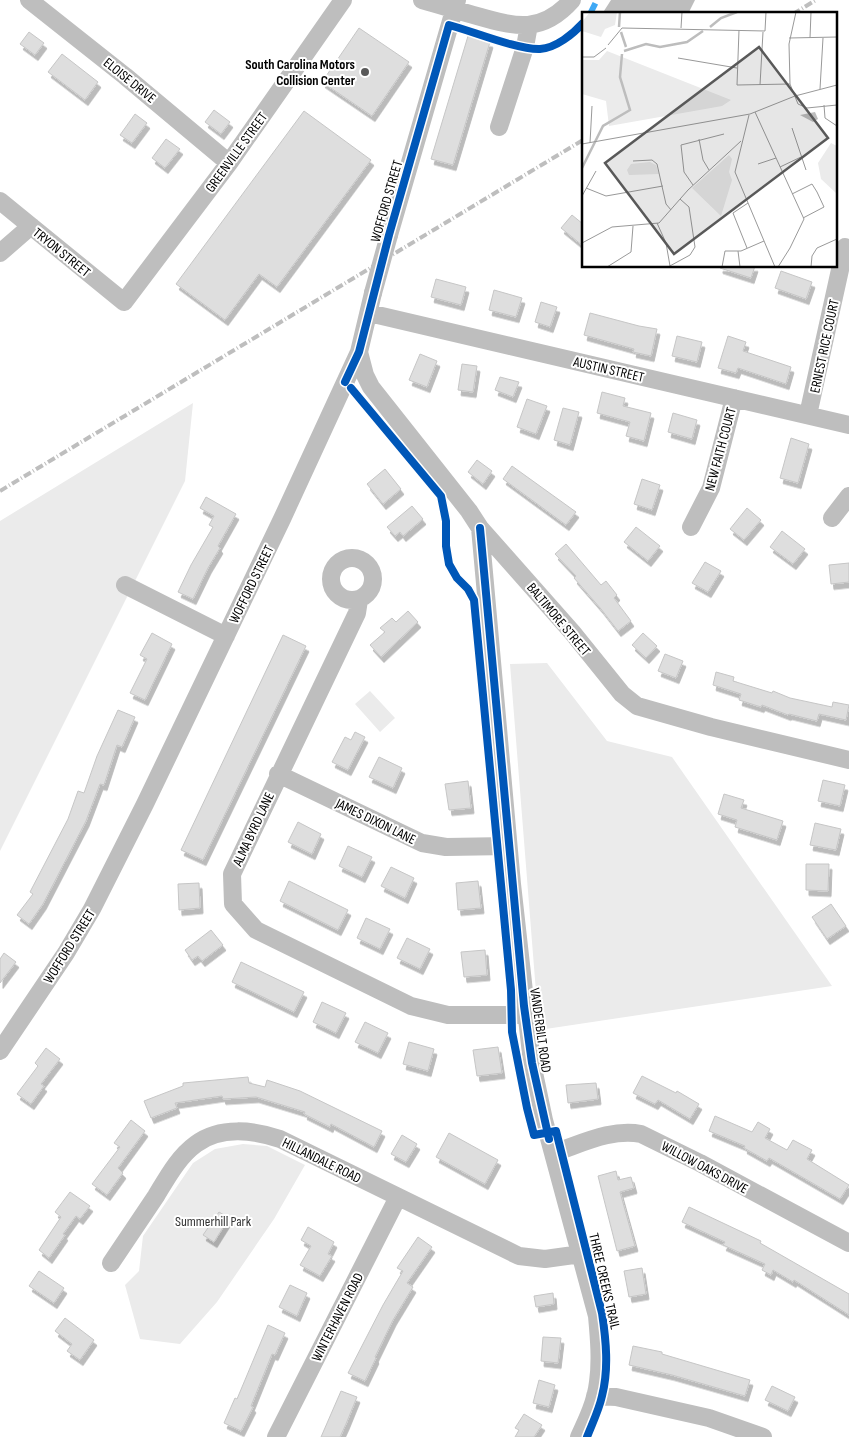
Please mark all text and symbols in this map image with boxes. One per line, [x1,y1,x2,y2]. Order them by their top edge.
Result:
inset map [582,12,836,268]
street label: ELOISE DRIVE [100,54,160,107]
place label: South Carolina Motors Collision Center [245,56,356,89]
marker: South Carolina Motors Collision Center [359,66,371,78]
street label: GREENVILLE STREET [202,109,271,196]
street label: WOFFORD STREET [367,158,406,244]
street label: TRYON STREET [30,224,94,281]
street label: ERNEST RICE COURT [806,297,843,395]
street label: AUSTIN STREET [571,353,646,386]
street label: NEW FAITH COURT [701,405,740,493]
street label: WOFFORD STREET [225,542,278,626]
street label: BALTIMORE STREET [523,579,594,659]
street label: ALMA BYRD LANE [229,789,278,870]
street label: JAMES DIXON LANE [332,794,419,848]
street label: WOFFORD STREET [40,906,99,987]
street label: VANDERBILT ROAD [526,987,555,1074]
street label: HILLANDALE ROAD [280,1134,364,1187]
street label: WILLOW OAKS DRIVE [658,1137,751,1198]
park label: Summerhill Park [175,1213,252,1230]
street label: THREE CREEKS TRAIL [585,1231,624,1331]
street label: WINTERHAVEN ROAD [308,1270,367,1364]

